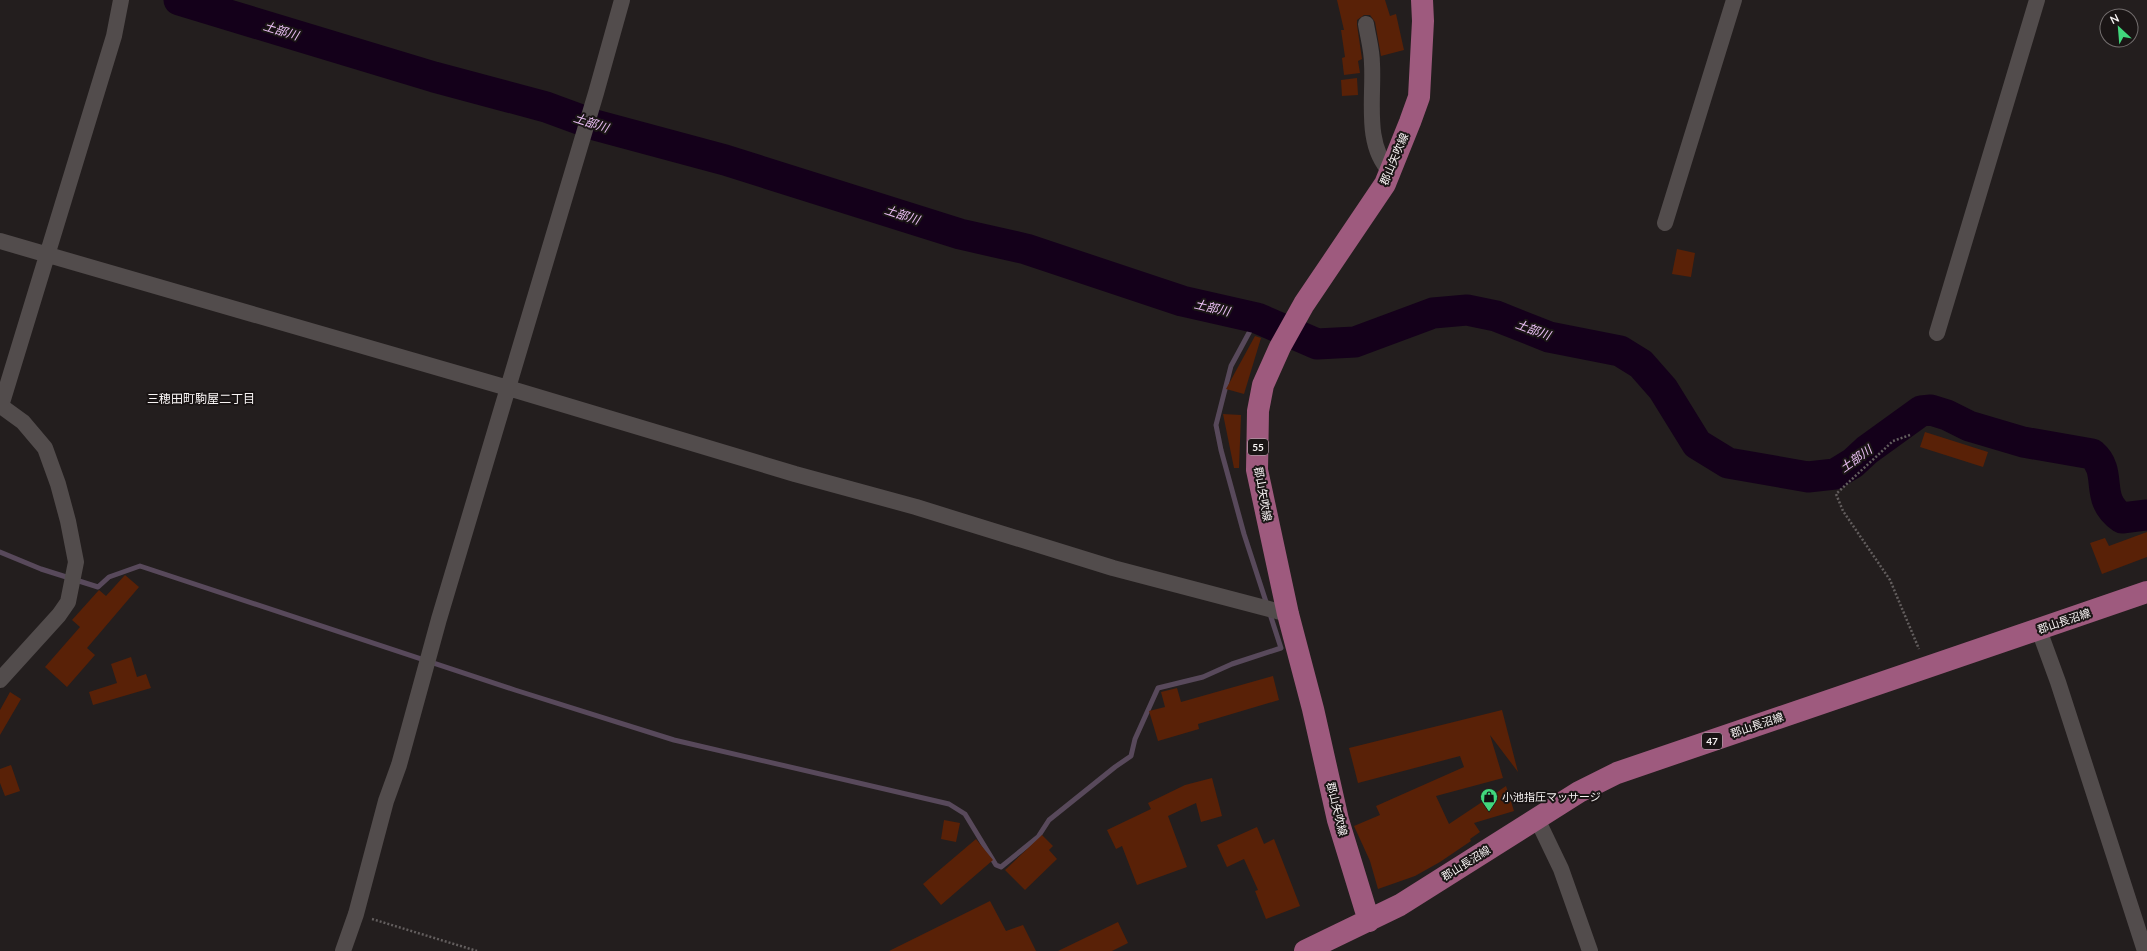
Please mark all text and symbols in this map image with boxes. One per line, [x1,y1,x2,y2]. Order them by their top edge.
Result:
north arrow [2099,8,2139,48]
text: N [2108,11,2121,26]
water label: 土部川 [262,18,302,44]
water label: 土部川 [572,110,612,136]
street label: 郡山矢吹線 [1377,131,1410,187]
water label: 土部川 [883,202,923,228]
water label: 土部川 [1193,296,1233,319]
water label: 土部川 [1514,316,1555,343]
district label: 三穂田町駒屋二丁目 [147,391,255,406]
road number: 55 [1248,439,1268,455]
water label: 土部川 [1837,441,1876,475]
street label: 郡山矢吹線 [1252,466,1275,522]
street label: 郡山長沼線 [2036,605,2092,636]
street label: 郡山長沼線 [1729,709,1785,740]
road number: 47 [1702,733,1722,749]
street label: 郡山矢吹線 [1325,781,1350,837]
shop icon: 小池指圧マッサージ [1479,787,1499,812]
place label: 小池指圧マッサージ [1502,790,1601,803]
street label: 郡山長沼線 [1439,842,1493,883]

